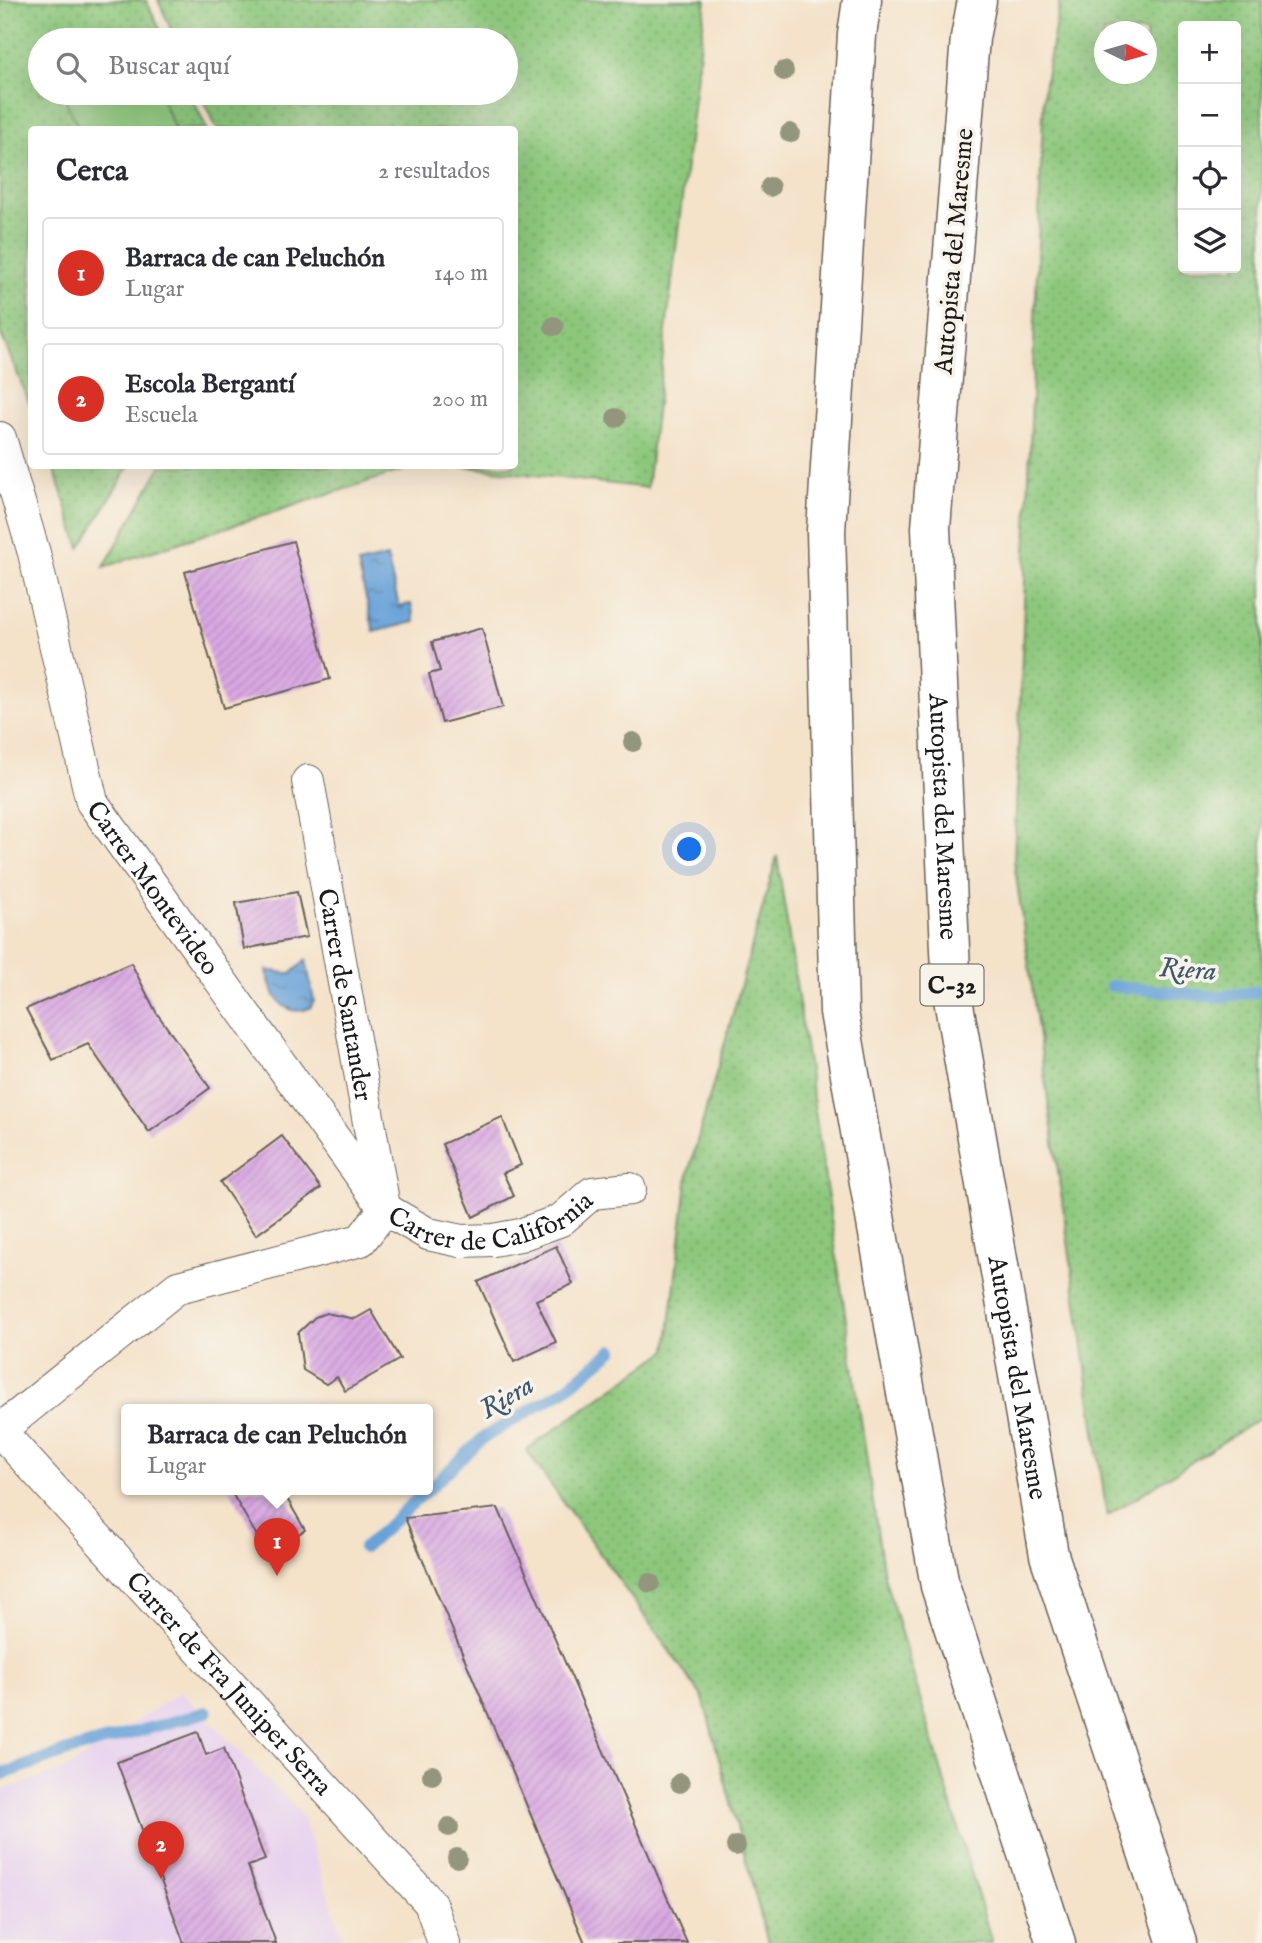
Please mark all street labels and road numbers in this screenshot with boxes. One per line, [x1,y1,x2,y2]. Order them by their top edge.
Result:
street label: Autopista del Maresme [927,127,982,376]
street label: Autopista del Maresme [920,692,965,941]
street label: Carrer Montevideo [78,795,226,982]
street label: Carrer de Santander [309,886,380,1104]
road number: C-32 [920,965,984,1006]
street label: Carrer de Califòrnia [382,1184,601,1259]
street label: Autopista del Maresme [979,1253,1054,1502]
street label: Carrer de Fra Juniper Serra [118,1565,339,1803]

